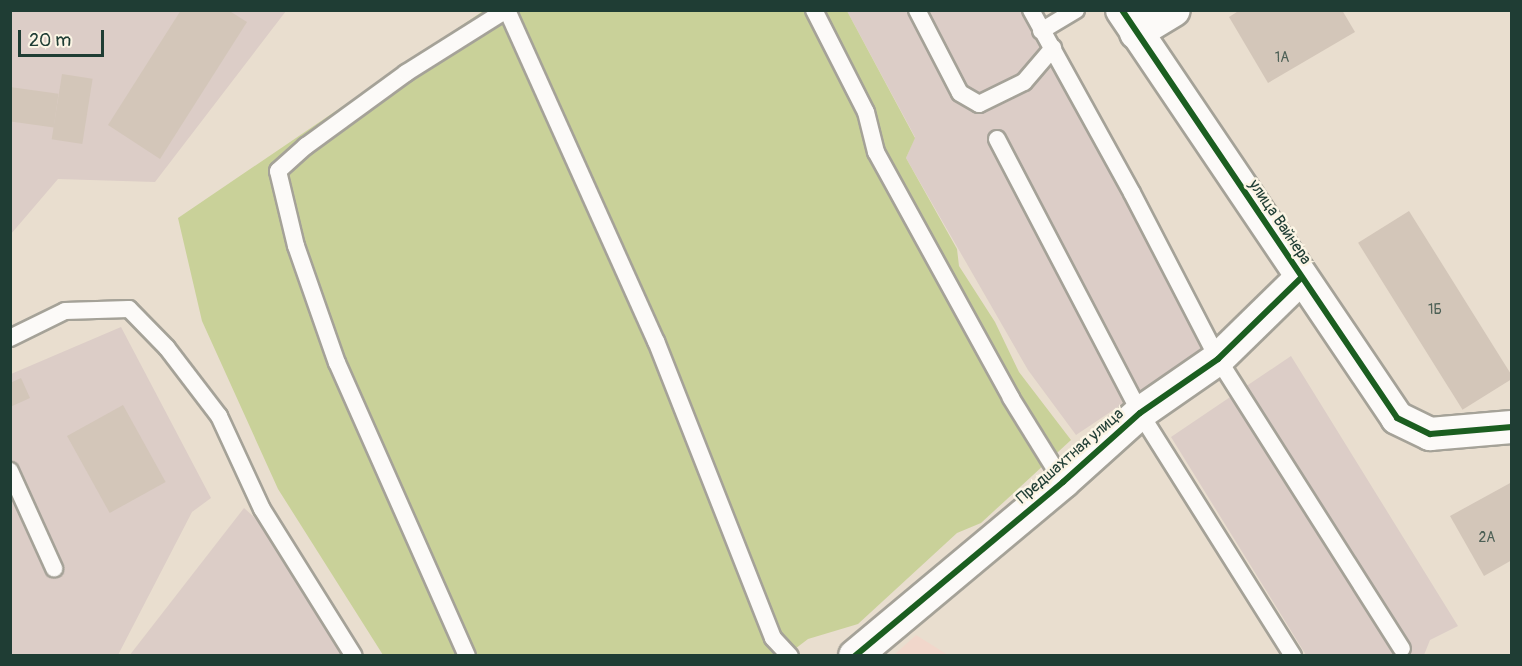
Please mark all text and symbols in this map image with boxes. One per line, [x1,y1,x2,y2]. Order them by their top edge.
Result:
scale bar [21,18,106,56]
text: 20 m [29,29,71,52]
house number: 1А [1275,50,1289,66]
street label: улица Вайнера [1245,176,1315,268]
house number: 1Б [1428,302,1442,318]
street label: Предшахтная улица [1013,404,1127,508]
house number: 2А [1479,530,1495,546]

